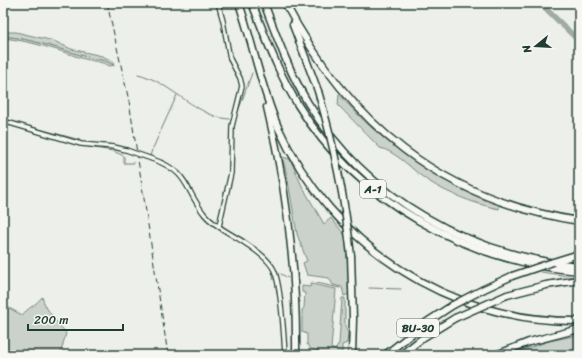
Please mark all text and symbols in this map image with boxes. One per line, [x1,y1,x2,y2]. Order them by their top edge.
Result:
north arrow [516,26,556,66]
text: N [517,42,537,56]
road number: A-1 [360,180,386,198]
scale bar [28,306,123,332]
text: 200 m [34,309,68,331]
road number: BU-30 [397,319,439,337]

